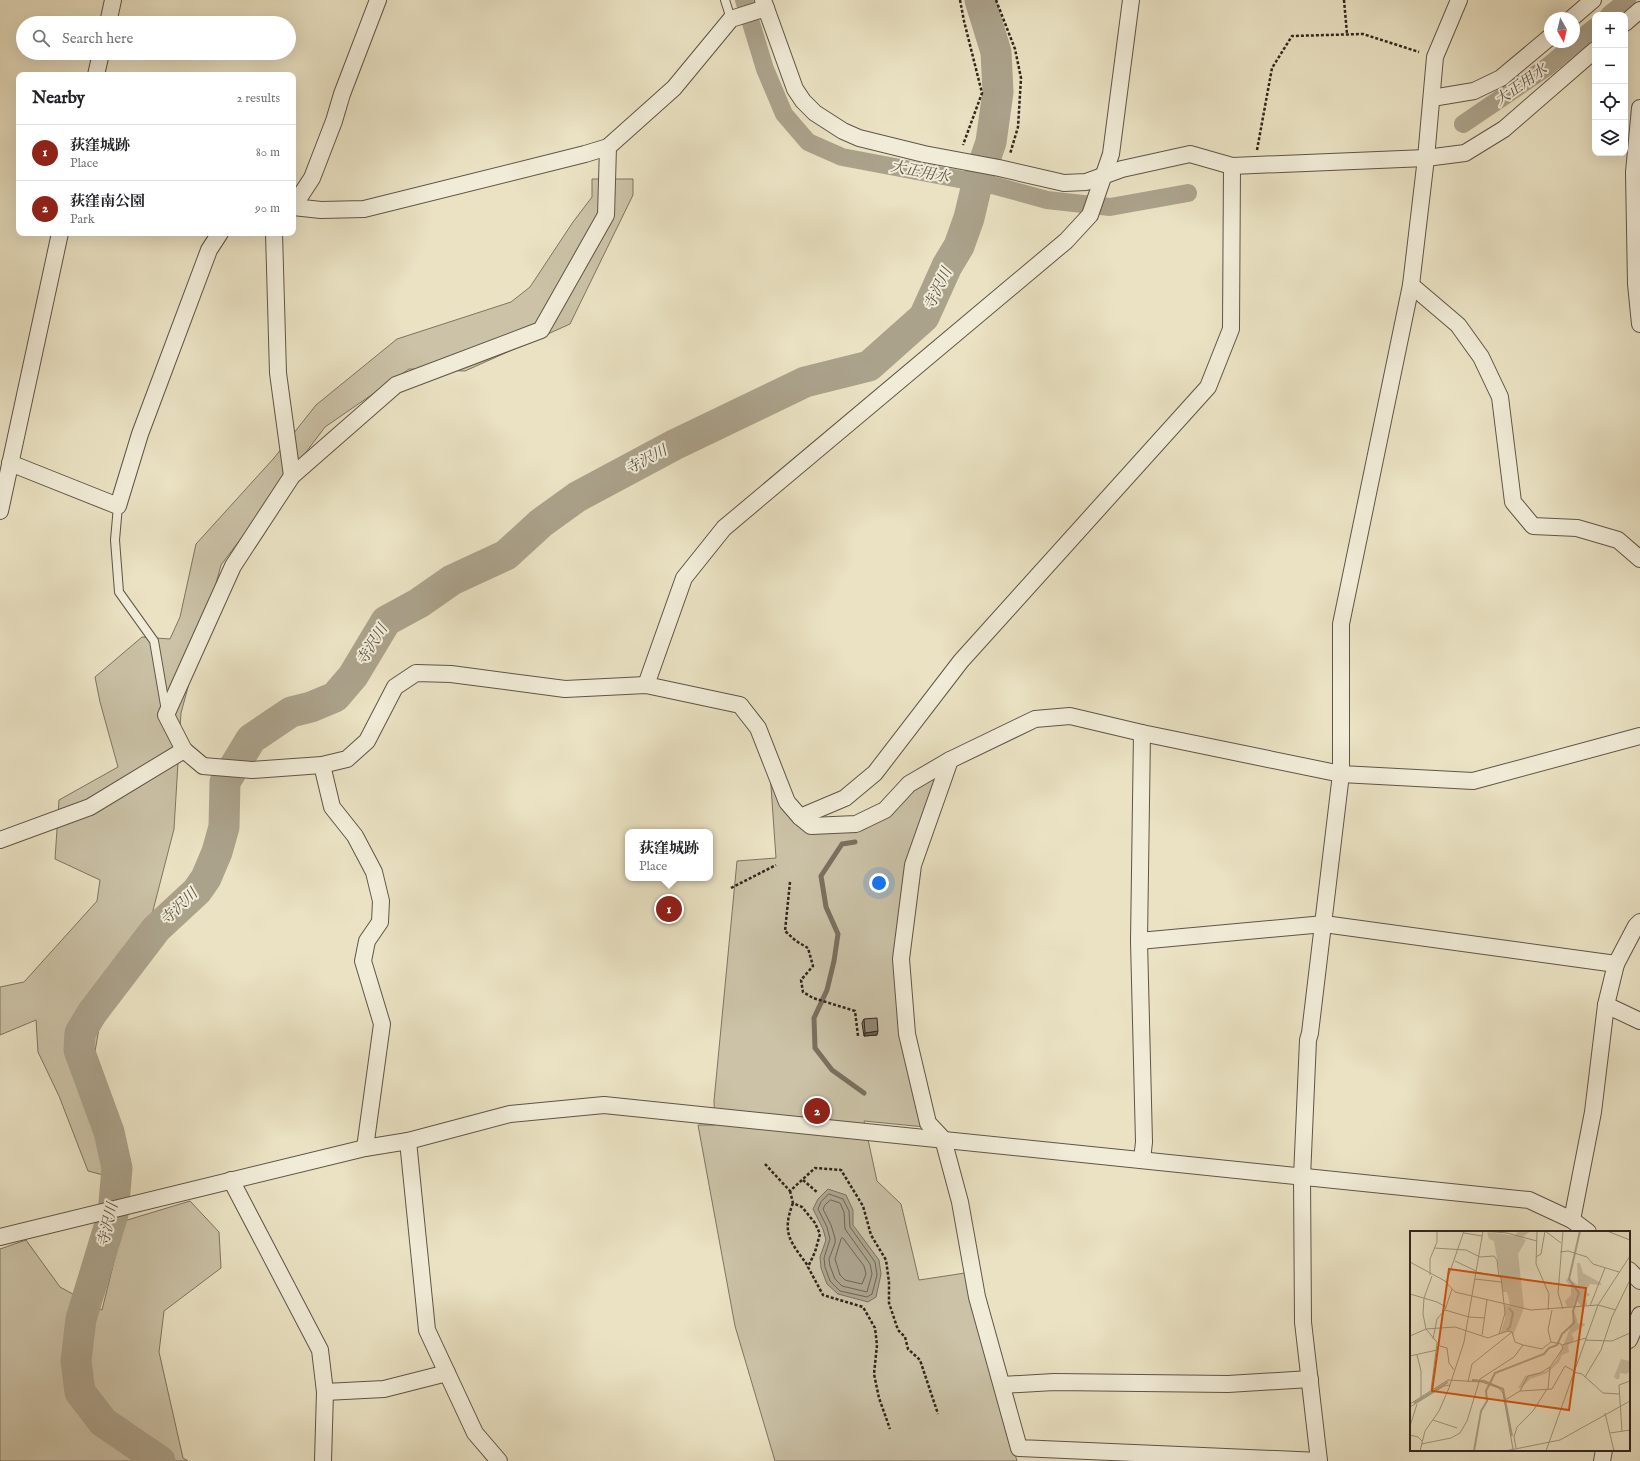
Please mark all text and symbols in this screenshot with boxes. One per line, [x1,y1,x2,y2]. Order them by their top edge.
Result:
north arrow [1544,12,1580,48]
map controls [1592,12,1628,156]
button: + [1592,12,1628,48]
search box [16,16,296,60]
icon: search [30,27,52,49]
text: Search here [62,29,133,48]
button: − [1592,48,1628,84]
water label: 大正用水 [1491,59,1553,110]
button: locate [1592,84,1628,120]
text: Nearby [32,88,85,109]
text: 2 results [236,90,280,107]
button: layers [1592,120,1628,156]
text: 荻窪城跡 [70,136,130,155]
text: 1 [43,144,47,161]
text: 80 m [256,144,280,161]
text: Place [70,155,98,172]
water label: 大正用水 [889,157,953,187]
text: 荻窪南公園 [70,192,145,211]
text: 2 [42,200,48,217]
text: 90 m [255,200,280,217]
text: Park [70,211,95,228]
water label: 寺沢川 [920,263,957,313]
water label: 寺沢川 [622,440,672,479]
water label: 寺沢川 [352,619,393,669]
popup [625,829,713,881]
text: 荻窪城跡 [639,839,699,858]
text: Place [639,858,667,875]
your location [869,873,889,893]
water label: 寺沢川 [156,883,203,929]
pin: 1 [656,894,682,924]
pin: 2 [804,1096,830,1126]
water label: 寺沢川 [94,1199,123,1249]
inset map [1410,1231,1630,1451]

